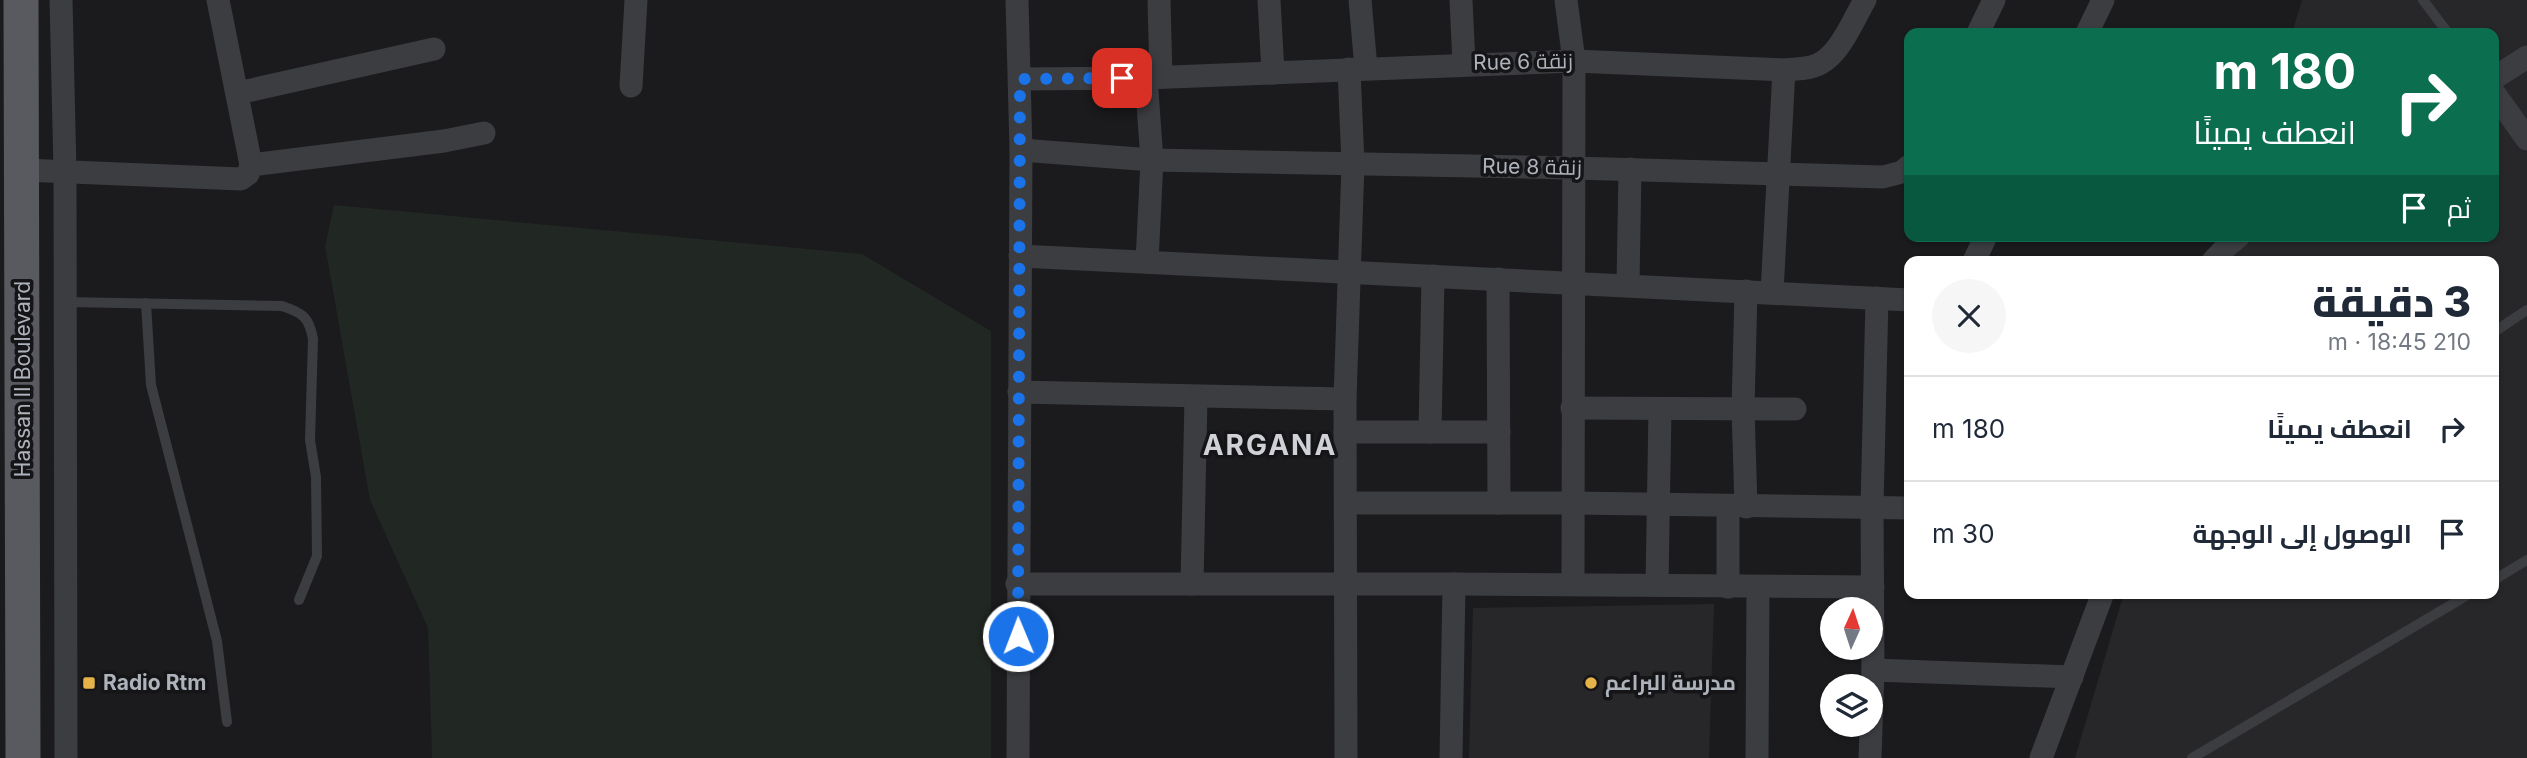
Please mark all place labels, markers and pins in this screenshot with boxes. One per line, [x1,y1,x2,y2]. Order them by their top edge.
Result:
pin [1092,48,1152,108]
place label: Radio Rtm [103,670,206,695]
place label: مدرسة البراعم [1605,670,1736,697]
marker: Radio Rtm [81,675,97,691]
marker: مدرسة البراعم [1583,675,1599,691]

